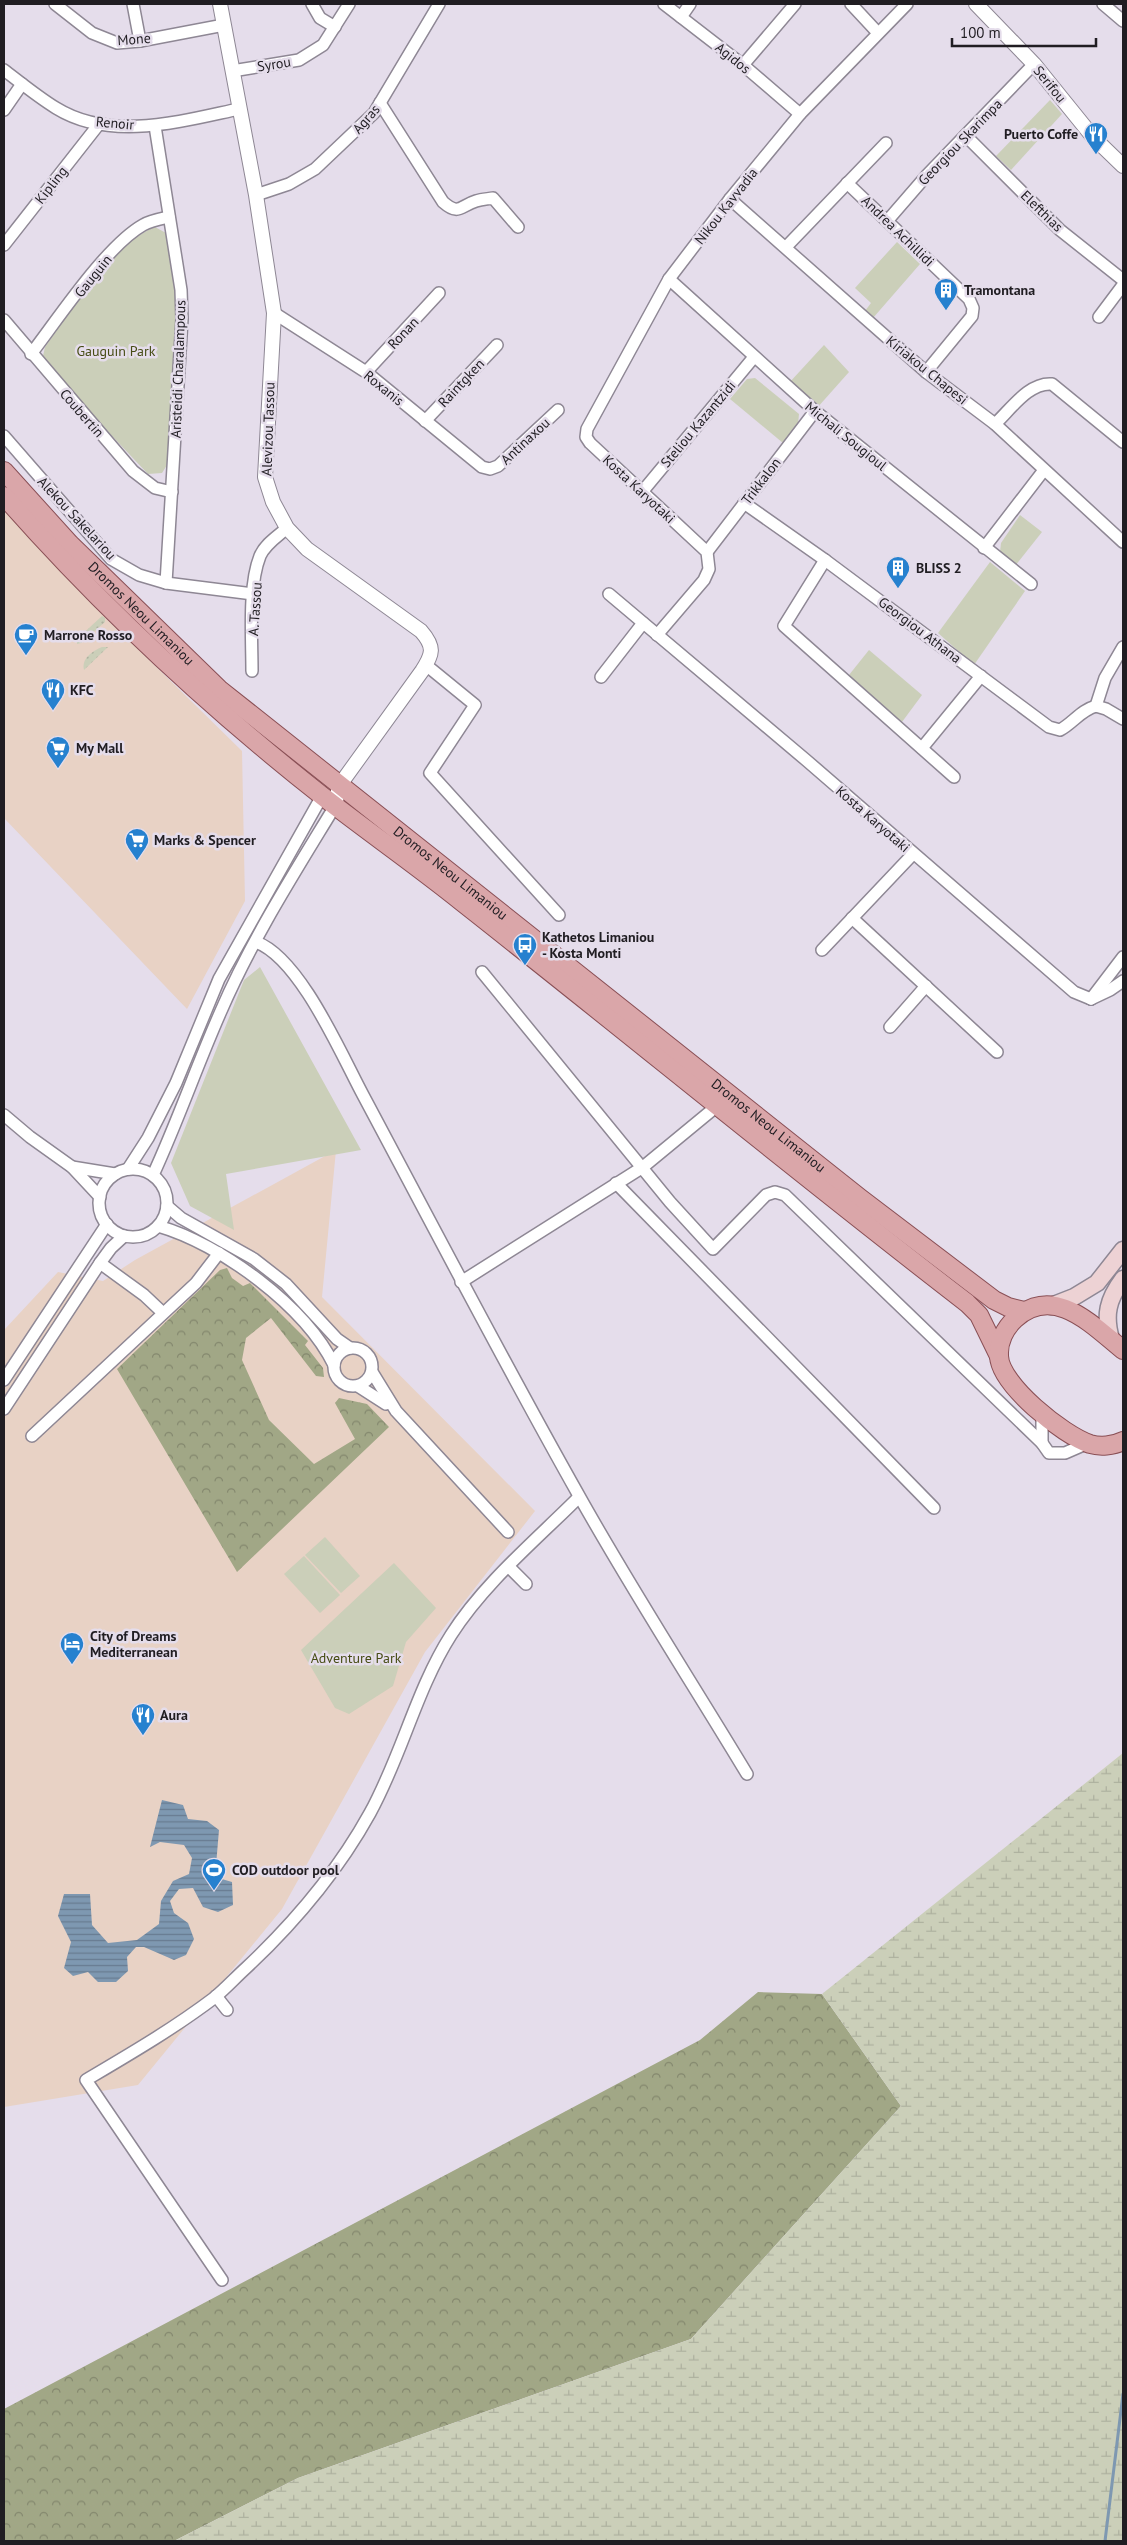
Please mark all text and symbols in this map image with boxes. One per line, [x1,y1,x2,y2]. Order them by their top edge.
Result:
scale bar [952,15,1096,47]
text: 100 m [960,23,1001,42]
street label: Mone [117,29,151,49]
street label: Agidos [712,38,754,78]
street label: Syrou [256,52,292,76]
street label: Serifou [1030,62,1070,106]
street label: Georgiou Skarimpa [914,95,1006,189]
street label: Agras [348,101,384,137]
street label: Renoir [95,112,135,134]
restaurant icon: Puerto Coffe [1083,121,1109,155]
place label: Puerto Coffe [1004,125,1078,143]
street label: Kipling [31,163,71,207]
street label: Nikou Kavvadia [690,164,762,248]
street label: Elefthias [1017,186,1067,236]
street label: Andrea Achillidi [858,192,938,270]
street label: Gauguin [70,251,116,301]
building icon: Tramontana [933,277,959,311]
place label: Tramontana [964,281,1035,299]
street label: Aristeidi Charalampous [167,299,189,438]
street label: Ronan [384,313,422,353]
street label: Kiriakou Chapesi [882,332,972,408]
park label: Gauguin Park [76,342,156,360]
street label: Raintgken [434,355,488,411]
street label: Roxanis [360,366,408,410]
street label: Steliou Kazantzidi [656,377,740,471]
street label: Alevizou Tassou [257,382,279,476]
street label: Coubertin [56,385,108,441]
street label: Michali Sougioul [801,397,891,475]
street label: Antinaxou [497,414,553,468]
street label: Kosta Karyotaki [599,451,679,527]
street label: Trikkalon [737,454,785,508]
street label: Alekou Sakelariou [34,473,120,563]
building icon: BLISS 2 [885,555,911,589]
street label: Dromos Neou Limaniou [85,558,198,669]
place label: BLISS 2 [916,559,962,577]
street label: A. Tassou [244,582,266,636]
street label: Georgiou Athana [875,593,965,667]
cafe icon: Marrone Rosso [13,622,39,656]
place label: Marrone Rosso [44,626,133,644]
restaurant icon: KFC [40,677,66,711]
place label: KFC [70,681,94,699]
supermarket icon: My Mall [45,735,71,769]
place label: My Mall [76,739,124,757]
street label: Kosta Karyotaki [832,782,914,856]
street label: Dromos Neou Limaniou [390,822,511,924]
supermarket icon: Marks & Spencer [124,827,150,861]
place label: Marks & Spencer [154,831,256,849]
place label: Kathetos Limaniou - Kosta Monti [542,928,654,962]
bus stop icon: Kathetos Limaniou - Kosta Monti [512,932,538,966]
street label: Dromos Neou Limaniou [708,1074,829,1176]
place label: City of Dreams Mediterranean [90,1627,178,1661]
hotel icon: City of Dreams Mediterranean [59,1631,85,1665]
park label: Adventure Park [311,1649,402,1667]
restaurant icon: Aura [130,1702,156,1736]
place label: Aura [160,1706,188,1724]
sports icon: COD outdoor pool [201,1857,227,1891]
place label: COD outdoor pool [232,1861,340,1879]

